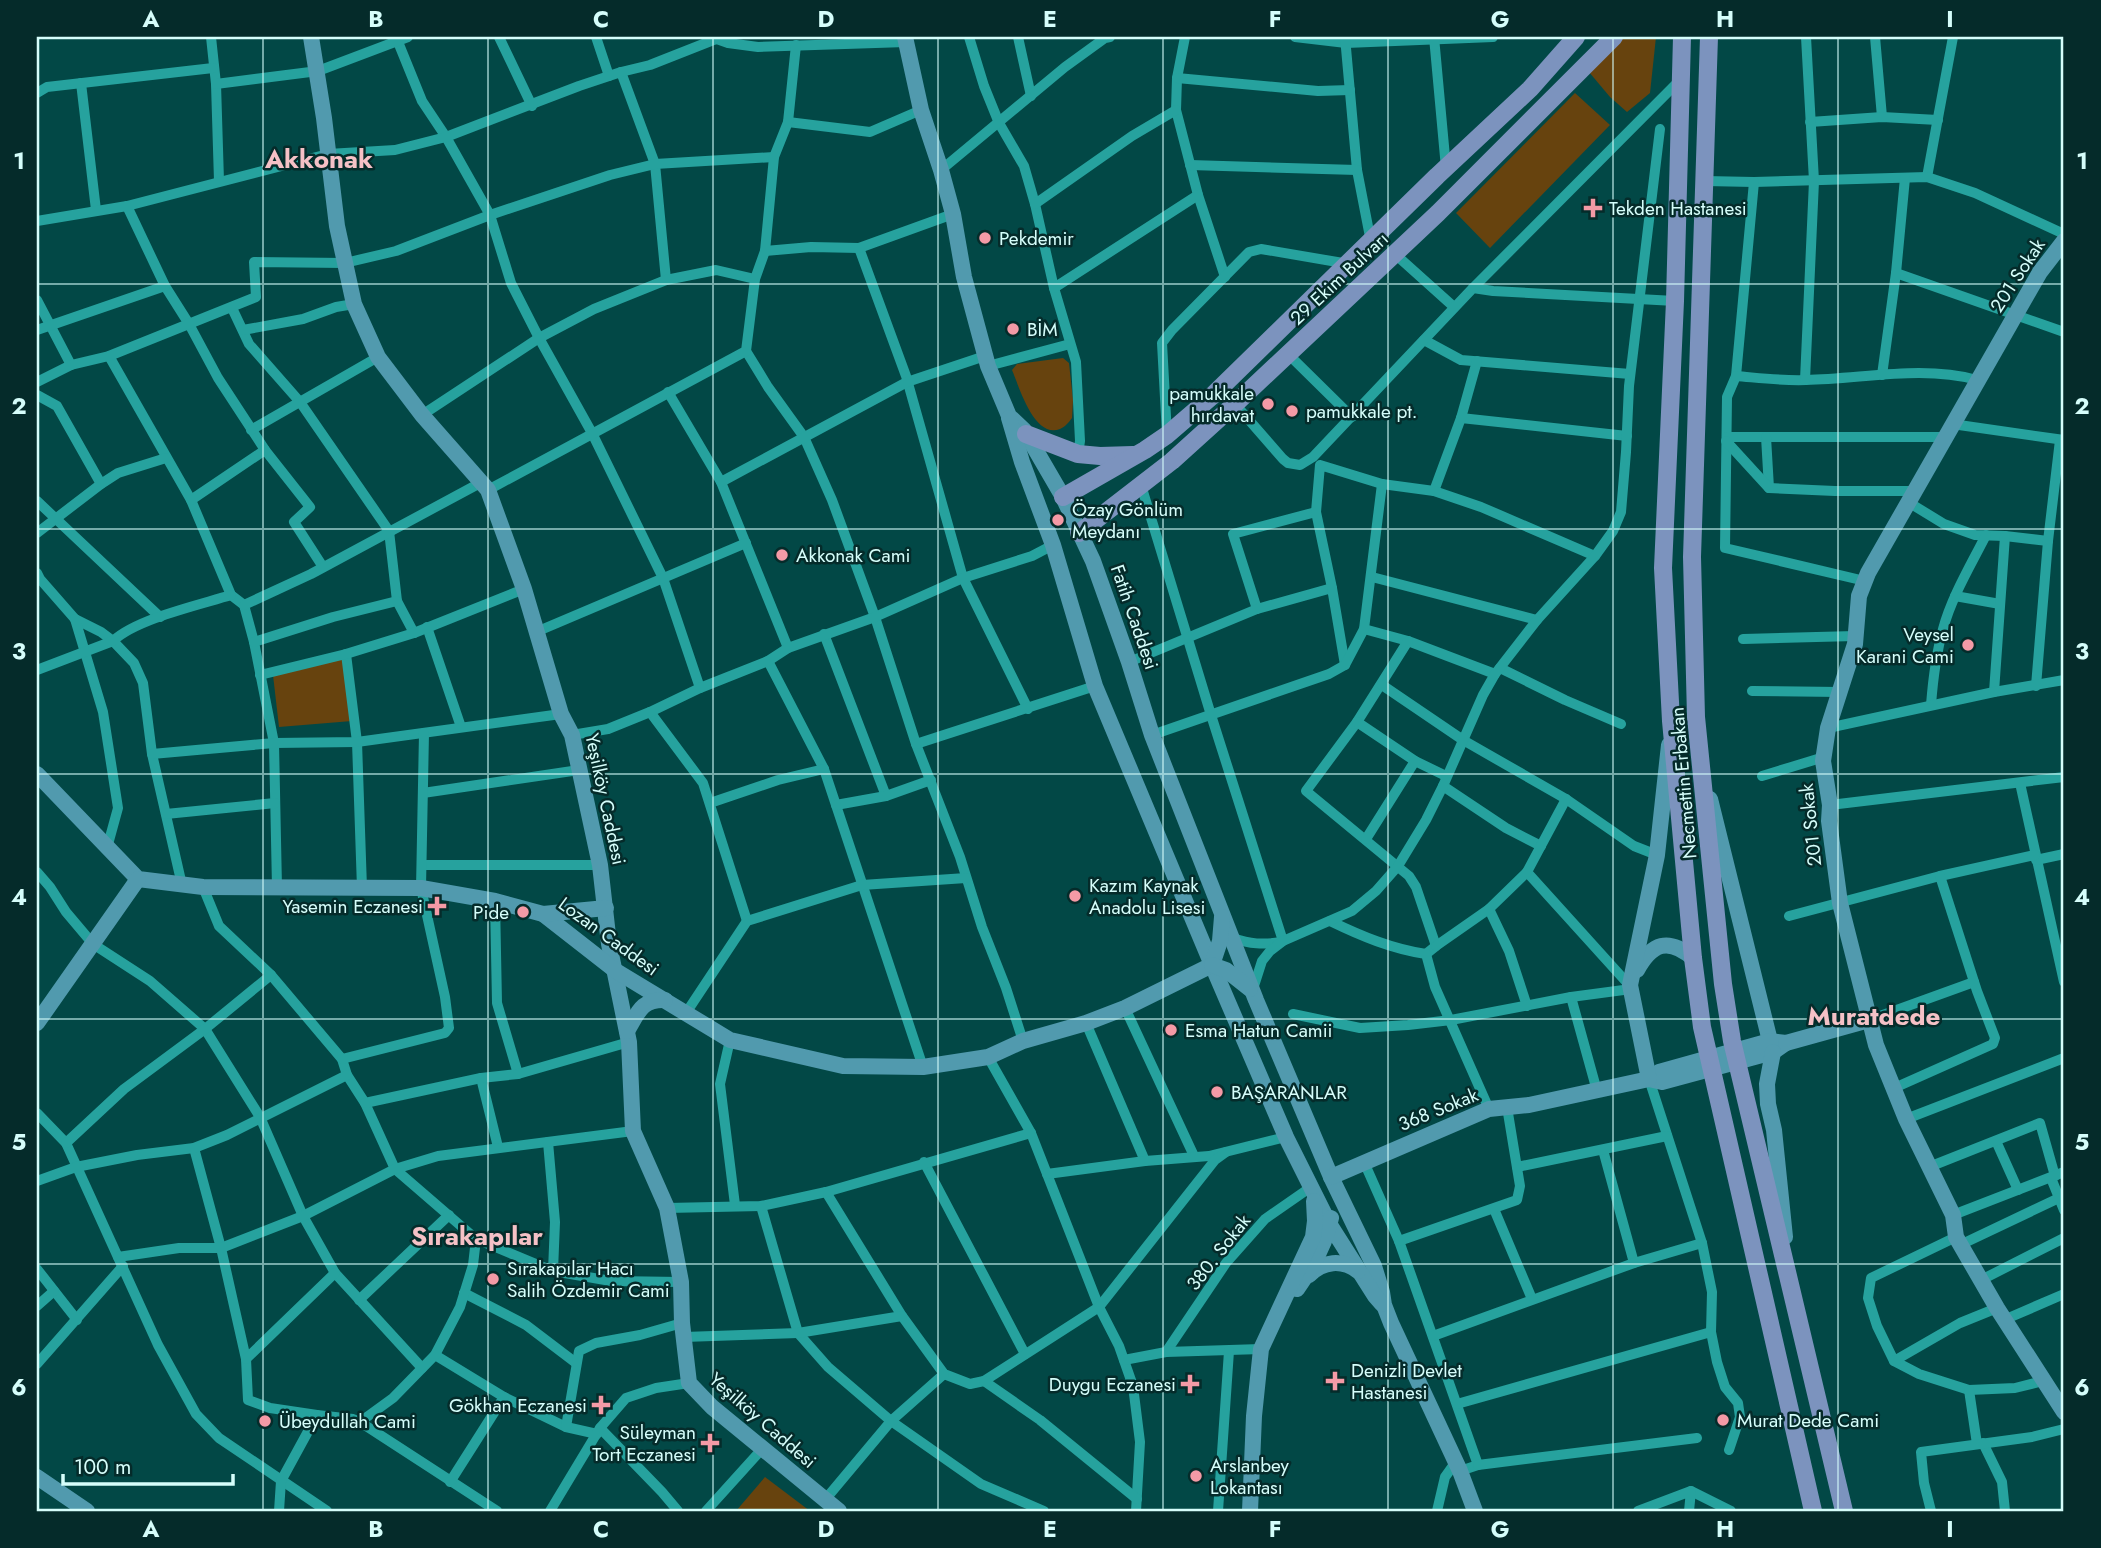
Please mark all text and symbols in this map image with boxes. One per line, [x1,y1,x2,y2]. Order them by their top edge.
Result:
text: A [142,2,160,36]
text: B [368,2,384,36]
text: C [593,2,609,36]
text: D [818,2,835,36]
text: E [1043,2,1057,36]
text: F [1269,2,1281,36]
text: G [1491,2,1509,36]
text: H [1716,2,1734,36]
text: I [1946,2,1954,36]
district label: Akkonak [264,140,373,178]
text: 1 [13,144,25,178]
text: 1 [2076,144,2088,178]
place label: Tekden Hastanesi [1609,195,1747,222]
marker: Tekden Hastanesi [1583,198,1603,218]
place label: Pekdemir [999,225,1074,252]
street label: 29 Ekim Bulvarı [1284,226,1394,331]
marker: Pekdemir [977,230,993,246]
street label: 201 Sokak [1983,233,2052,317]
place label: BİM [1027,316,1058,343]
marker: BİM [1005,321,1021,337]
place label: pamukkale hırdavat [1169,380,1254,429]
text: 2 [11,389,27,423]
text: 2 [2074,389,2090,423]
marker: pamukkale hırdavat [1260,396,1276,412]
place label: pamukkale pt. [1306,398,1418,425]
marker: pamukkale pt. [1284,403,1300,419]
place label: Özay Gönlüm Meydanı [1072,496,1183,545]
marker: Özay Gönlüm Meydanı [1050,512,1066,528]
place label: Akkonak Cami [796,542,910,569]
marker: Akkonak Cami [774,547,790,563]
street label: Fatih Caddesi [1104,561,1165,673]
place label: Veysel Karani Cami [1856,621,1954,670]
text: 3 [12,634,26,668]
text: 3 [2075,634,2089,668]
marker: Veysel Karani Cami [1960,637,1976,653]
street label: Necmettin Erbakan [1663,706,1704,860]
street label: Yeşilköy Caddesi [578,731,633,867]
street label: 201 Sokak [1793,782,1828,868]
place label: Kazım Kaynak Anadolu Lisesi [1089,872,1205,921]
text: 4 [11,880,27,914]
text: 4 [2074,880,2090,914]
marker: Kazım Kaynak Anadolu Lisesi [1067,888,1083,904]
street label: Lozan Caddesi [553,891,665,982]
place label: Yasemin Eczanesi [282,893,423,920]
marker: Yasemin Eczanesi [429,898,445,914]
place label: Pide [473,899,509,926]
marker: Pide [515,904,531,920]
district label: Muratdede [1808,997,1941,1035]
place label: Esma Hatun Camii [1185,1017,1333,1044]
marker: Esma Hatun Camii [1163,1022,1179,1038]
place label: BAŞARANLAR [1231,1079,1347,1106]
street label: 368 Sokak [1394,1081,1483,1138]
marker: BAŞARANLAR [1209,1084,1225,1100]
text: 5 [12,1125,26,1159]
text: 5 [2075,1125,2089,1159]
street label: 380. Sokak [1180,1208,1257,1296]
district label: Sırakapılar [411,1217,543,1255]
place label: Sırakapılar Hacı Salih Özdemir Cami [507,1255,670,1304]
marker: Sırakapılar Hacı Salih Özdemir Cami [485,1271,501,1287]
place label: Denizli Devlet Hastanesi [1351,1357,1462,1406]
street label: Yeşilköy Caddesi [703,1366,822,1475]
text: 6 [11,1370,27,1404]
text: 6 [2074,1370,2090,1404]
place label: Duygu Eczanesi [1049,1371,1176,1398]
marker: Denizli Devlet Hastanesi [1325,1371,1345,1391]
marker: Duygu Eczanesi [1182,1376,1198,1392]
place label: Gökhan Eczanesi [449,1392,587,1419]
marker: Gökhan Eczanesi [593,1397,609,1413]
place label: Murat Dede Cami [1737,1407,1879,1434]
place label: Übeydullah Cami [279,1408,416,1435]
marker: Murat Dede Cami [1715,1412,1731,1428]
marker: Übeydullah Cami [257,1413,273,1429]
place label: Süleyman Tort Eczanesi [592,1419,696,1468]
marker: Süleyman Tort Eczanesi [702,1435,718,1451]
scale bar [63,1443,233,1487]
text: 100 m [74,1452,131,1482]
place label: Arslanbey Lokantası [1210,1452,1290,1501]
marker: Arslanbey Lokantası [1188,1468,1204,1484]
text: A [142,1512,160,1546]
text: B [368,1512,384,1546]
text: C [593,1512,609,1546]
text: D [818,1512,835,1546]
text: E [1043,1512,1057,1546]
text: F [1269,1512,1281,1546]
text: G [1491,1512,1509,1546]
text: H [1716,1512,1734,1546]
text: I [1946,1512,1954,1546]

